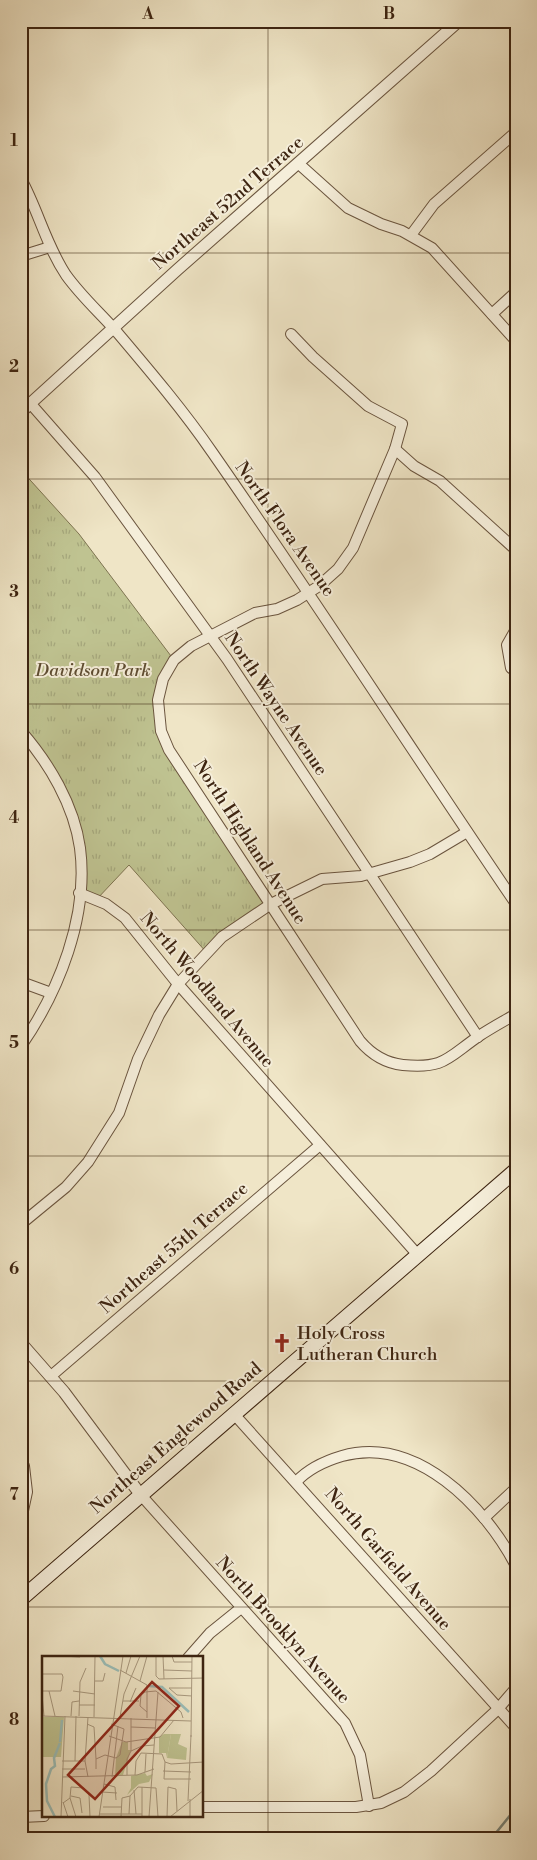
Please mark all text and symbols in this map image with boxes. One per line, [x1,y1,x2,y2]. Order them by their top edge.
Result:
text: A [141,4,154,24]
text: B [383,4,395,24]
text: 1 [10,131,18,151]
street label: Northeast 52nd Terrace [148,131,308,275]
text: 2 [9,357,19,377]
street label: North Flora Avenue [230,457,340,601]
text: 3 [9,582,19,602]
street label: North Wayne Avenue [219,628,333,780]
park label: Davidson Park [34,659,151,682]
street label: North Highland Avenue [188,755,312,929]
text: 4 [9,808,20,828]
street label: North Woodland Avenue [135,907,279,1073]
text: 5 [9,1033,19,1053]
street label: Northeast 55th Terrace [95,1177,253,1319]
text: 6 [9,1259,19,1279]
place label: Holy Cross Lutheran Church [297,1322,438,1366]
church icon: Holy Cross Lutheran Church [271,1332,293,1354]
street label: Northeast Englewood Road [85,1357,267,1519]
street label: North Garfield Avenue [320,1483,456,1635]
text: 7 [9,1485,19,1505]
street label: North Brooklyn Avenue [211,1552,355,1708]
inset map [42,1656,204,1818]
text: 8 [9,1710,19,1730]

